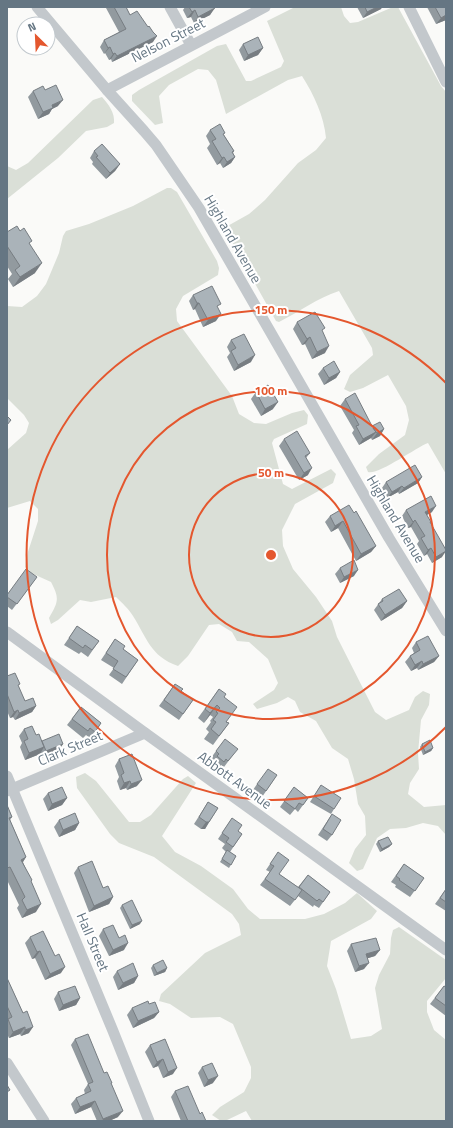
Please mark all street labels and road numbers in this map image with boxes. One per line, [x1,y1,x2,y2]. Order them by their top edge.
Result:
street label: Nelson Street [127,12,208,67]
street label: Highland Avenue [200,191,267,287]
street label: Highland Avenue [362,471,431,567]
street label: Clark Street [34,724,106,771]
street label: Abbott Avenue [194,746,277,814]
street label: Hall Street [72,909,115,975]

